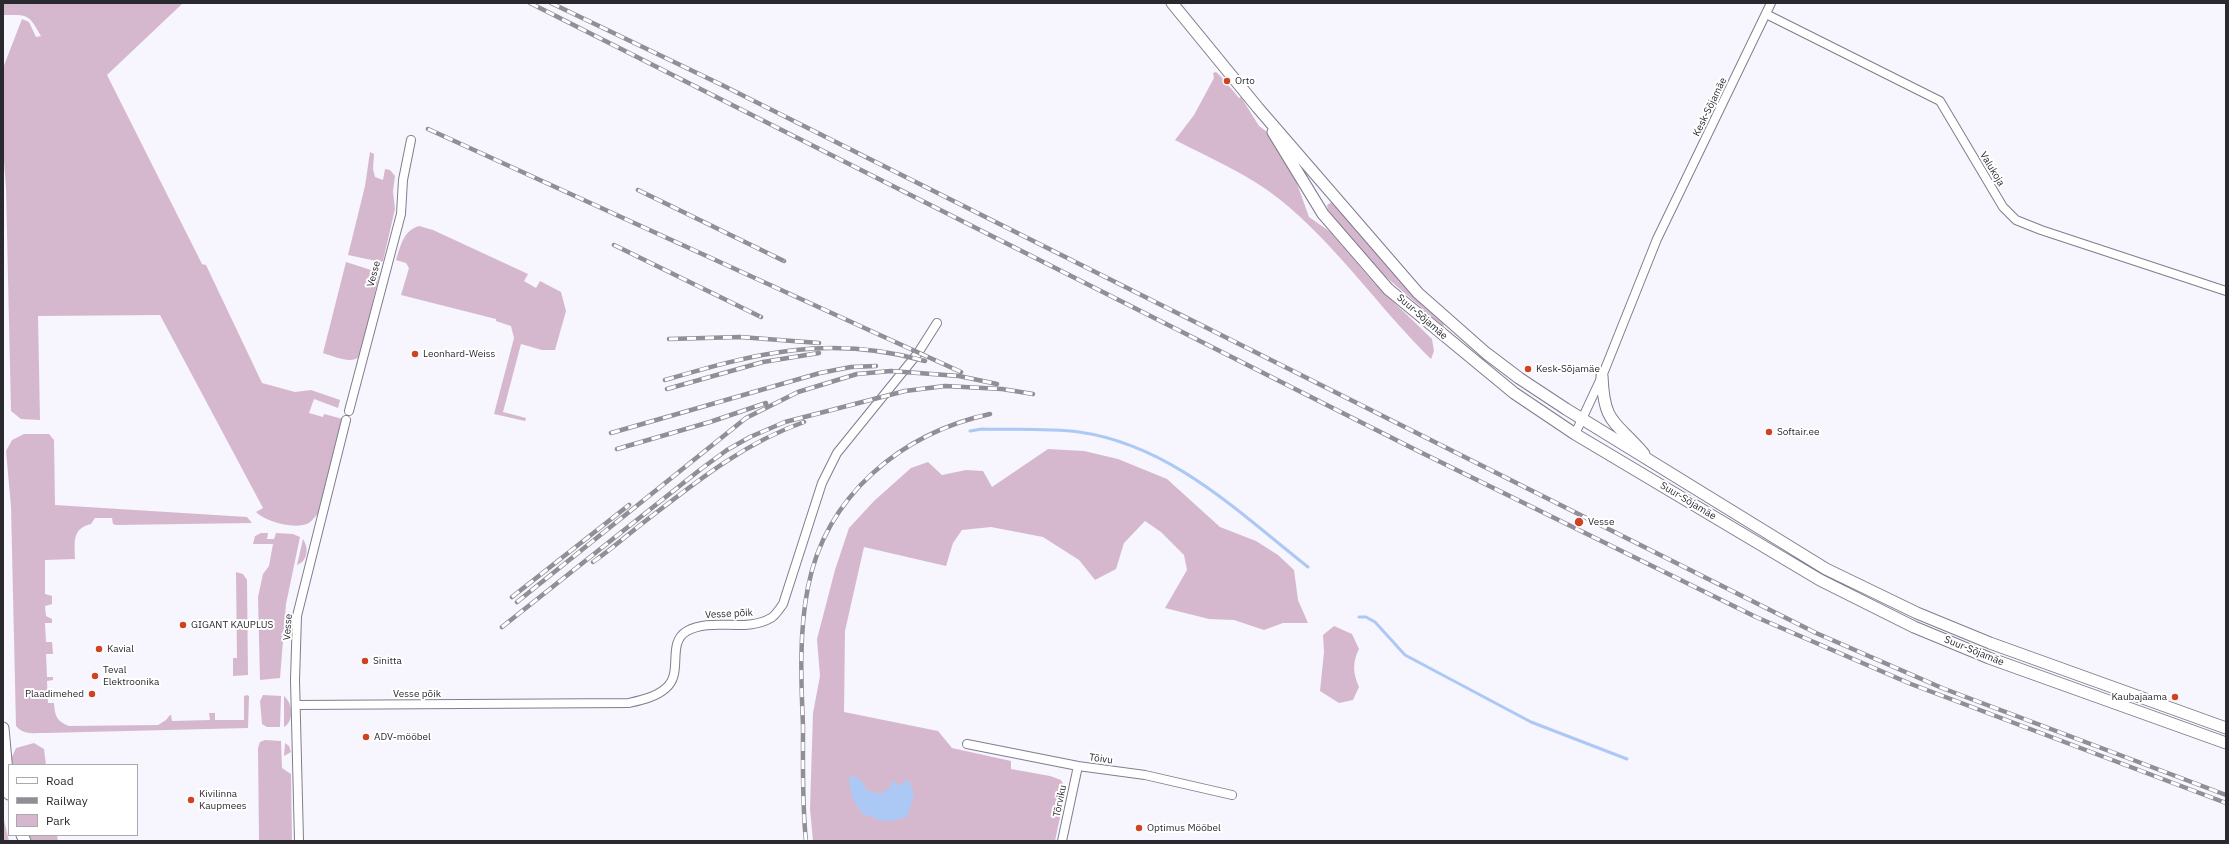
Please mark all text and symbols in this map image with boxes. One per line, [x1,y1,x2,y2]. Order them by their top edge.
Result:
place label: Orto [1235,75,1255,87]
marker: Orto [1222,76,1232,86]
street label: Kesk-Sõjamäe [1691,76,1729,138]
street label: Valukoja [1977,150,2007,188]
street label: Vesse [365,260,383,288]
street label: Suur-Sõjamäe [1394,292,1450,342]
place label: Leonhard-Weiss [423,348,495,360]
marker: Leonhard-Weiss [410,349,420,359]
place label: Kesk-Sõjamäe [1536,363,1600,375]
marker: Kesk-Sõjamäe [1523,364,1533,374]
place label: Softair.ee [1777,426,1819,438]
marker: Softair.ee [1764,427,1774,437]
street label: Suur-Sõjamäe [1658,480,1718,522]
marker: Vesse [1573,516,1585,528]
place label: Vesse [1588,516,1614,528]
street label: Vesse põik [705,607,753,621]
street label: Vesse [281,613,295,641]
place label: GIGANT KAUPLUS [191,619,273,631]
marker: GIGANT KAUPLUS [178,620,188,630]
street label: Suur-Sõjamäe [1942,634,2006,668]
place label: Kavial [107,643,134,655]
marker: Kavial [94,644,104,654]
place label: Sinitta [373,655,402,667]
marker: Sinitta [360,656,370,666]
place label: Teval Elektroonika [103,664,159,688]
marker: Teval Elektroonika [90,671,100,681]
place label: Plaadimehed [25,688,84,700]
street label: Vesse põik [393,688,441,700]
marker: Plaadimehed [87,689,97,699]
place label: Kaubajaama [2111,691,2167,703]
marker: Kaubajaama [2170,692,2180,702]
place label: ADV-mööbel [374,731,431,743]
marker: ADV-mööbel [361,732,371,742]
street label: Tõivu [1088,751,1114,767]
legend [8,764,138,836]
text: Road [46,773,74,788]
street label: Tõrviku [1051,784,1069,818]
place label: Kivilinna Kaupmees [199,788,247,812]
text: Railway [46,793,88,808]
marker: Kivilinna Kaupmees [186,795,196,805]
text: Park [46,813,70,828]
place label: Optimus Mööbel [1147,822,1221,834]
marker: Optimus Mööbel [1134,823,1144,833]

